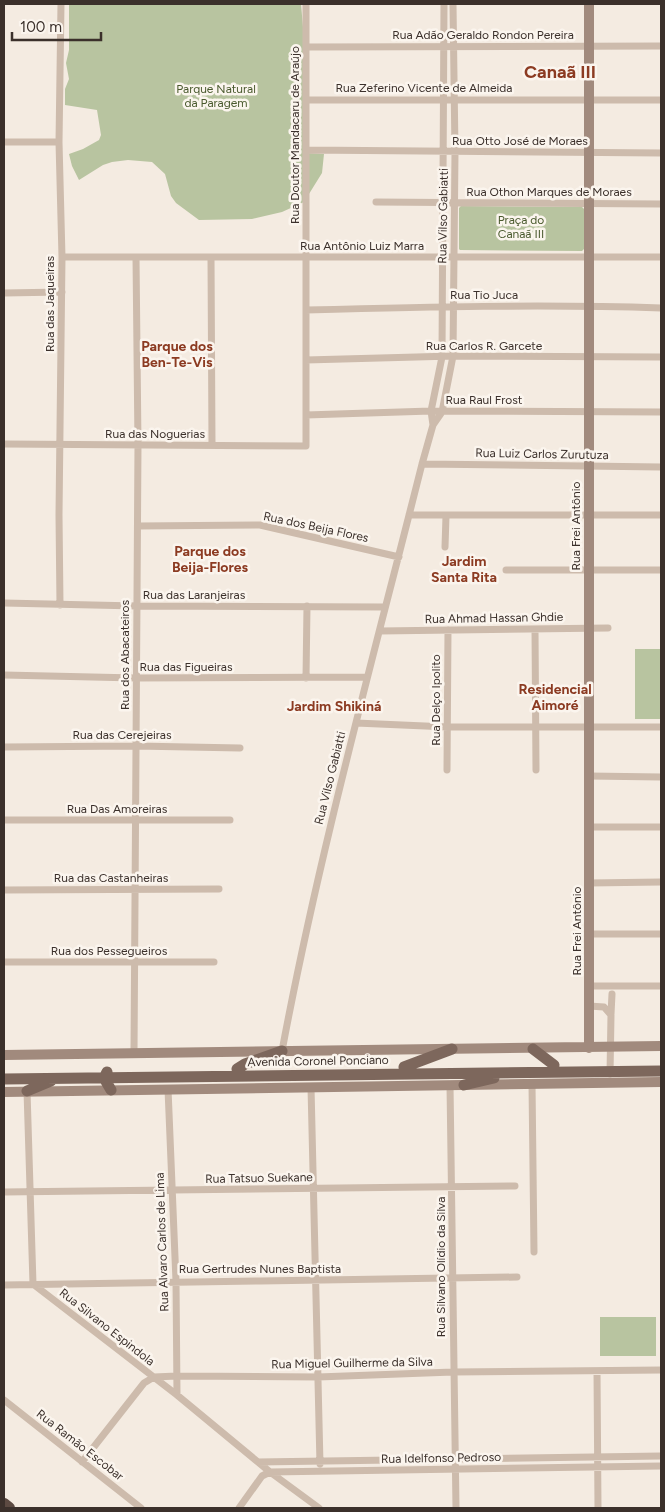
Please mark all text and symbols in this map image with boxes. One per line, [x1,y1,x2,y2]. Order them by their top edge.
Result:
scale bar [12,10,101,42]
text: 100 m [20,18,62,36]
street label: Rua Adão Geraldo Rondon Pereira [392,28,574,42]
street label: Rua Doutor Mandacaru de Araújo [288,46,302,224]
district label: Canaã III [524,61,596,83]
street label: Rua Zeferino Vicente de Almeida [336,81,512,95]
park label: Parque Natural da Paragem [176,82,256,110]
street label: Rua Otto José de Moraes [452,134,588,148]
street label: Rua Vilso Gabiatti [435,168,451,264]
street label: Rua Othon Marques de Moraes [466,185,632,199]
park label: Praça do Canaã III [498,213,544,241]
street label: Rua Antônio Luiz Marra [300,239,424,253]
street label: Rua das Jaqueiras [43,256,57,352]
street label: Rua Tio Juca [450,288,518,302]
district label: Parque dos Ben-Te-Vis [141,338,213,371]
street label: Rua Carlos R. Garcete [426,339,543,353]
street label: Rua Raul Frost [446,393,523,407]
street label: Rua das Noguerias [105,427,205,441]
street label: Rua Luiz Carlos Zurutuza [475,446,609,462]
street label: Rua Frei Antônio [569,482,583,570]
street label: Rua dos Beija Flores [262,509,370,545]
district label: Parque dos Beija-Flores [172,543,249,576]
district label: Jardim Santa Rita [431,553,497,586]
street label: Rua das Laranjeiras [143,588,246,602]
street label: Rua dos Abacateiros [118,600,132,710]
street label: Rua Ahmad Hassan Ghdie [425,610,564,626]
street label: Rua Delço Ipolito [429,654,443,746]
street label: Rua das Figueiras [139,660,233,674]
district label: Residencial Aimoré [518,681,592,714]
district label: Jardim Shikiná [287,698,381,715]
street label: Rua das Cerejeiras [72,728,172,742]
street label: Rua Vilso Gabiatti [312,730,348,826]
street label: Rua Das Amoreiras [67,802,168,816]
street label: Rua das Castanheiras [54,871,169,885]
street label: Rua Frei Antônio [570,887,584,975]
street label: Rua dos Pessegueiros [51,944,168,958]
street label: Avenida Coronel Ponciano [247,1053,389,1069]
street label: Rua Tatsuo Suekane [205,1170,313,1186]
street label: Rua Alvaro Carlos de Lima [153,1172,171,1312]
street label: Rua Silvano Olídio da Silva [434,1197,448,1337]
street label: Rua Gertrudes Nunes Baptista [179,1262,341,1276]
street label: Rua Silvano Espindola [57,1285,157,1369]
street label: Rua Miguel Guilherme da Silva [271,1355,433,1371]
street label: Rua Ramão Escobar [34,1407,126,1483]
street label: Rua Idelfonso Pedroso [381,1450,501,1466]

